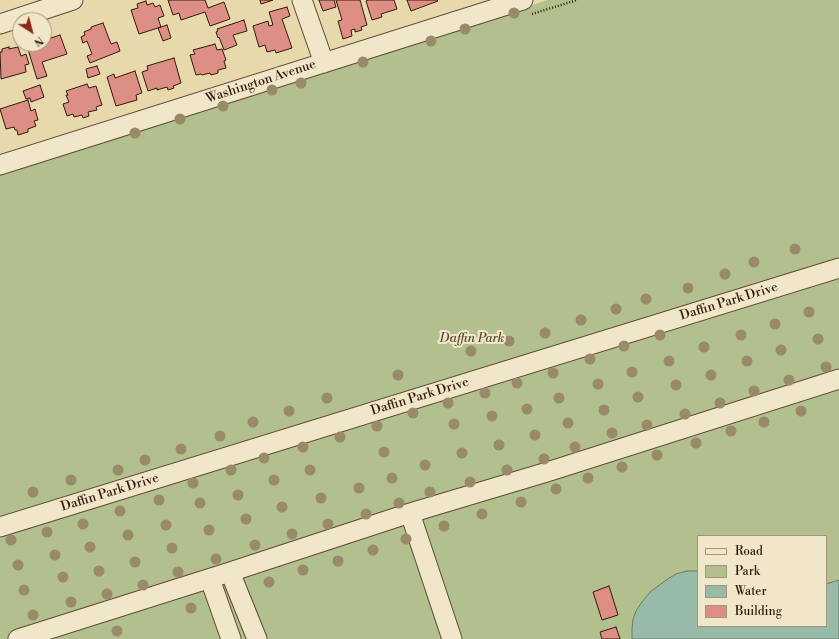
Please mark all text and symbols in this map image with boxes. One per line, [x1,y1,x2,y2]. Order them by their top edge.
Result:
north arrow [12,12,52,52]
text: N [31,33,46,49]
street label: Washington Avenue [204,57,318,107]
street label: Daffin Park Drive [678,280,780,324]
park label: Daffin Park [440,331,504,347]
street label: Daffin Park Drive [369,375,471,419]
street label: Daffin Park Drive [59,471,161,515]
legend [697,535,827,627]
text: Road [735,544,763,559]
text: Park [735,564,760,579]
text: Water [735,584,767,599]
text: Building [735,604,782,619]

